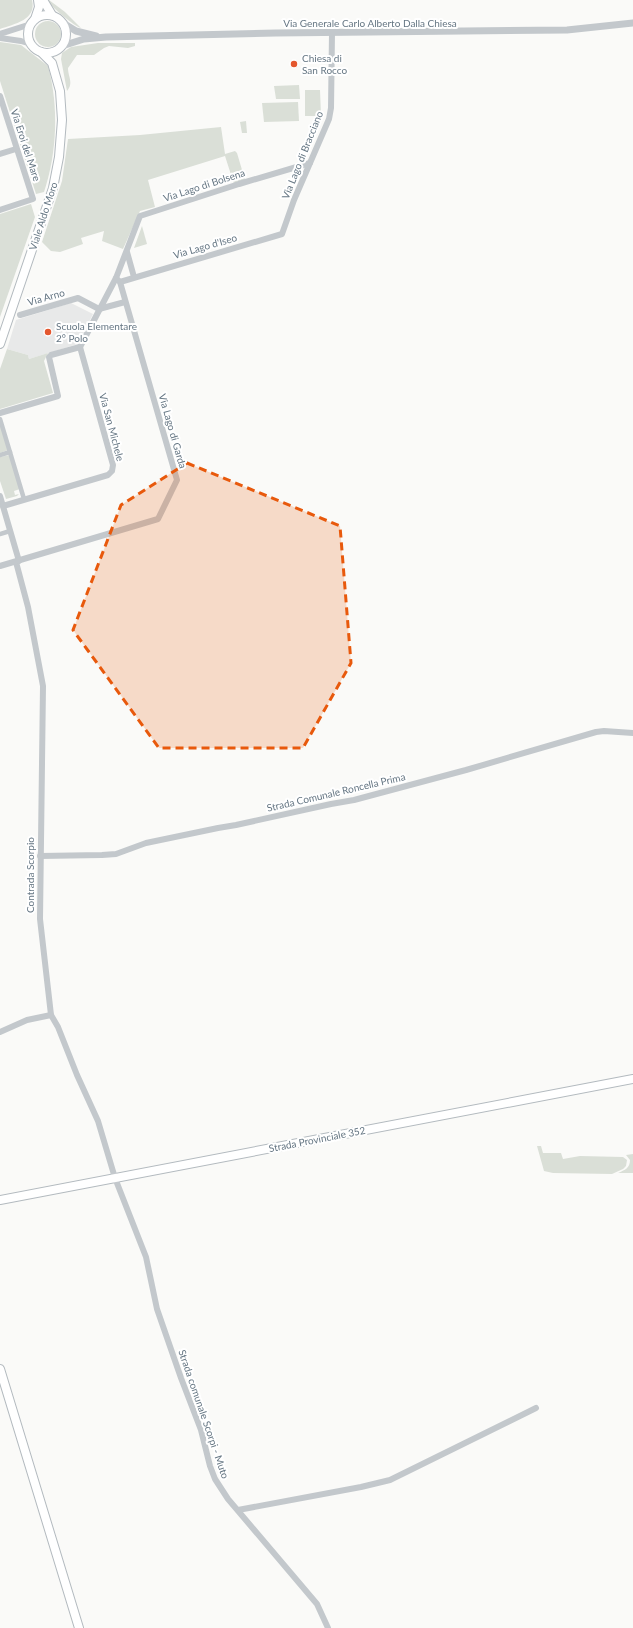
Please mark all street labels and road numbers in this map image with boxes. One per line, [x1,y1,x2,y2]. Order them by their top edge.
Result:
street label: Via Generale Carlo Alberto Dalla Chiesa [283,17,457,29]
street label: Via Eroi del Mare [9,107,43,183]
street label: Via Lago di Bracciano [279,109,325,201]
street label: Via Lago di Bolsena [162,166,246,204]
street label: Viale Aldo Moro [26,180,60,252]
street label: Via Lago d'Iseo [172,231,239,261]
street label: Via Arno [26,286,66,308]
street label: Via San Michele [97,392,127,462]
street label: Via Lago di Garda [157,392,189,470]
street label: Strada Comunale Roncella Prima [266,770,406,814]
street label: Contrada Scorpio [24,837,36,913]
street label: Strada Provinciale 352 [268,1124,367,1154]
street label: Strada comunale Scorpi - Muto [176,1348,232,1480]

